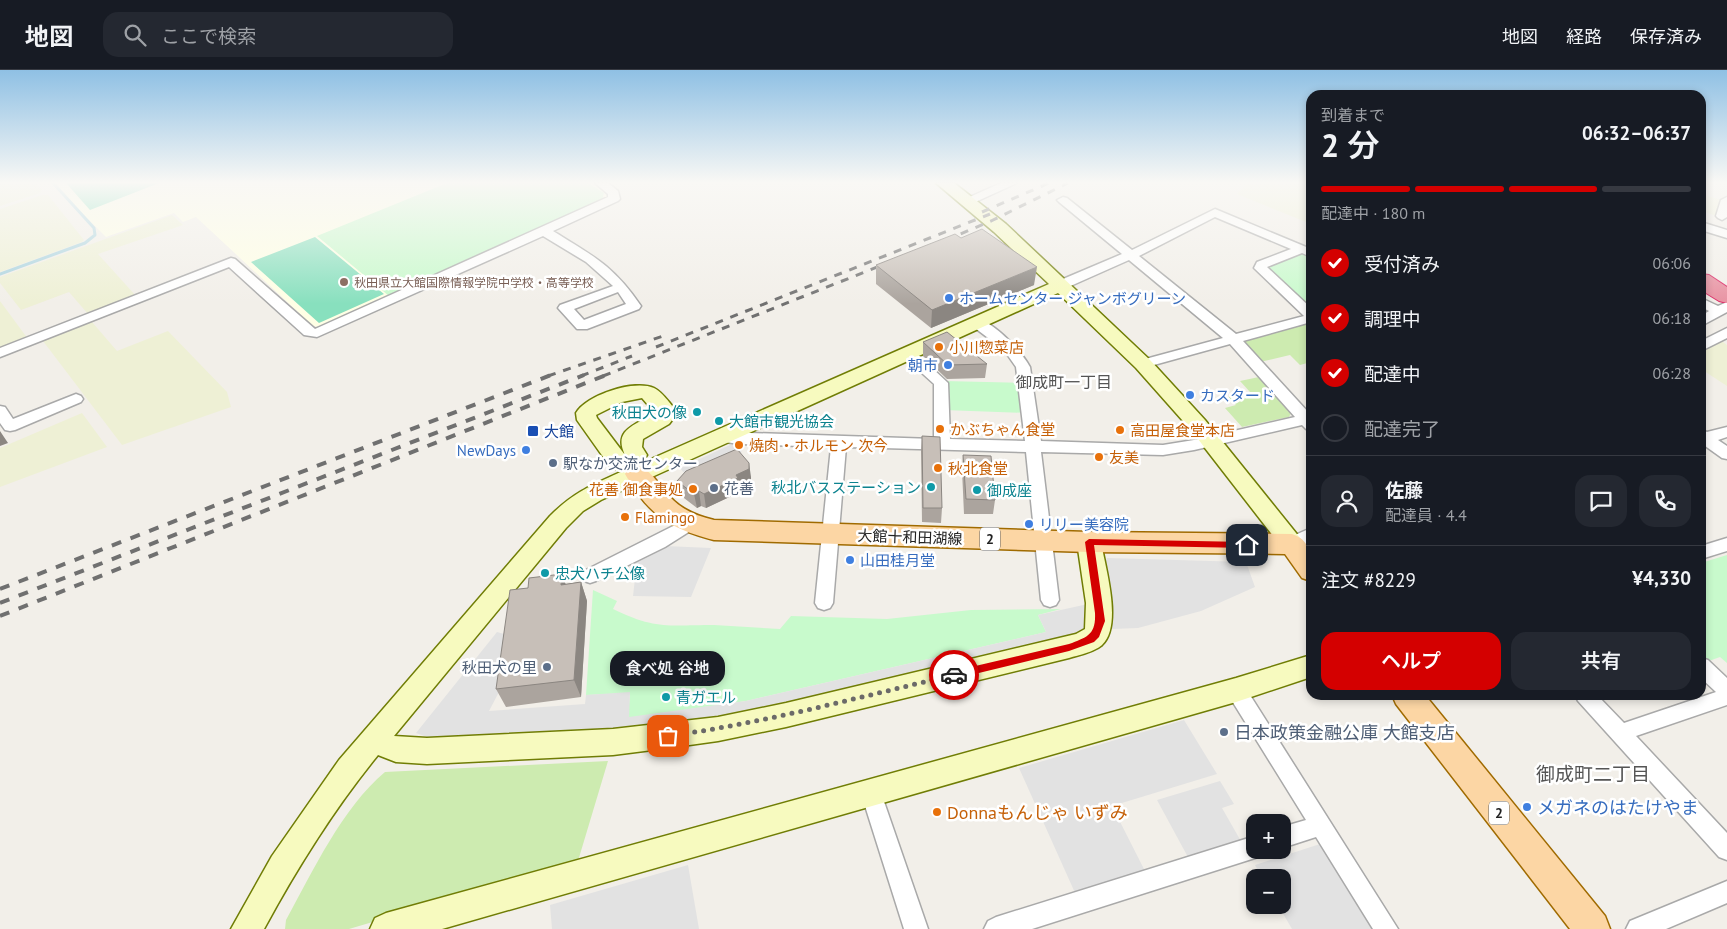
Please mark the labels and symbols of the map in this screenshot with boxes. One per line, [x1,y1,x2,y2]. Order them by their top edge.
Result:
place label: 秋田県立大館国際情報学院中学校・高等学校 [354,275,594,290]
marker: 秋田県立大館国際情報学院中学校・高等学校 [338,276,350,288]
place label: ホームセンター ジャンボグリーン [959,289,1186,308]
marker: ホームセンター ジャンボグリーン [943,292,955,304]
place label: 小川惣菜店 [949,338,1024,357]
marker: 小川惣菜店 [933,341,945,353]
place label: 朝市 [908,356,938,375]
marker: 朝市 [942,359,954,371]
district label: 御成町一丁目 [1016,372,1112,392]
place label: カスタード [1200,386,1275,405]
marker: カスタード [1184,389,1196,401]
place label: 秋田犬の像 [612,403,687,422]
marker: 秋田犬の像 [691,406,703,418]
place label: 大館市観光協会 [729,412,834,431]
marker: 大館市観光協会 [713,415,725,427]
place label: かぶちゃん食堂 [950,420,1055,439]
place label: 高田屋食堂本店 [1130,421,1235,440]
place label: 大館 [544,422,574,441]
marker: かぶちゃん食堂 [934,423,946,435]
marker: 大館 [526,424,540,438]
marker: 高田屋食堂本店 [1114,424,1126,436]
place label: 焼肉・ホルモン 次今 [749,436,888,455]
marker: 焼肉・ホルモン 次今 [733,439,745,451]
place label: NewDays [457,441,516,460]
marker: NewDays [520,444,532,456]
place label: 友美 [1109,448,1139,467]
marker: 友美 [1093,451,1105,463]
place label: 駅なか交流センター [563,454,698,473]
marker: 駅なか交流センター [547,457,559,469]
place label: 秋北食堂 [948,459,1008,478]
marker: 秋北食堂 [932,462,944,474]
place label: 秋北バスステーション [771,478,921,497]
place label: 花善 [724,479,754,498]
place label: 花善 御食事処 [589,480,683,499]
marker: 秋北バスステーション [925,481,937,493]
place label: 御成座 [987,481,1032,500]
marker: 花善 [708,482,720,494]
marker: 花善 御食事処 [687,483,699,495]
marker: 御成座 [971,484,983,496]
place label: Flamingo [635,508,695,527]
marker: Flamingo [619,511,631,523]
place label: リリー美容院 [1039,515,1129,534]
marker: リリー美容院 [1023,518,1035,530]
pin [1226,524,1268,566]
street label: 大館十和田湖線 [857,526,963,548]
road number: 2 [980,528,1000,550]
place label: 山田桂月堂 [860,551,935,570]
marker: 山田桂月堂 [844,554,856,566]
place label: 忠犬ハチ公像 [555,564,645,583]
marker: 忠犬ハチ公像 [539,567,551,579]
courier [929,650,979,700]
callout: 食べ処 谷地 [610,651,726,686]
place label: 秋田犬の里 [462,658,537,677]
marker: 秋田犬の里 [541,661,553,673]
place label: 青ガエル [676,688,736,707]
marker: 青ガエル [660,691,672,703]
pin [647,715,689,757]
place label: 日本政策金融公庫 大館支店 [1234,721,1455,744]
marker: 日本政策金融公庫 大館支店 [1218,726,1230,738]
district label: 御成町二丁目 [1536,762,1650,786]
place label: メガネのはたけやま [1537,796,1699,819]
place label: Donnaもんじゃ いずみ [947,801,1128,824]
road number: 2 [1489,801,1509,824]
marker: メガネのはたけやま [1521,801,1533,813]
marker: Donnaもんじゃ いずみ [931,806,943,818]

